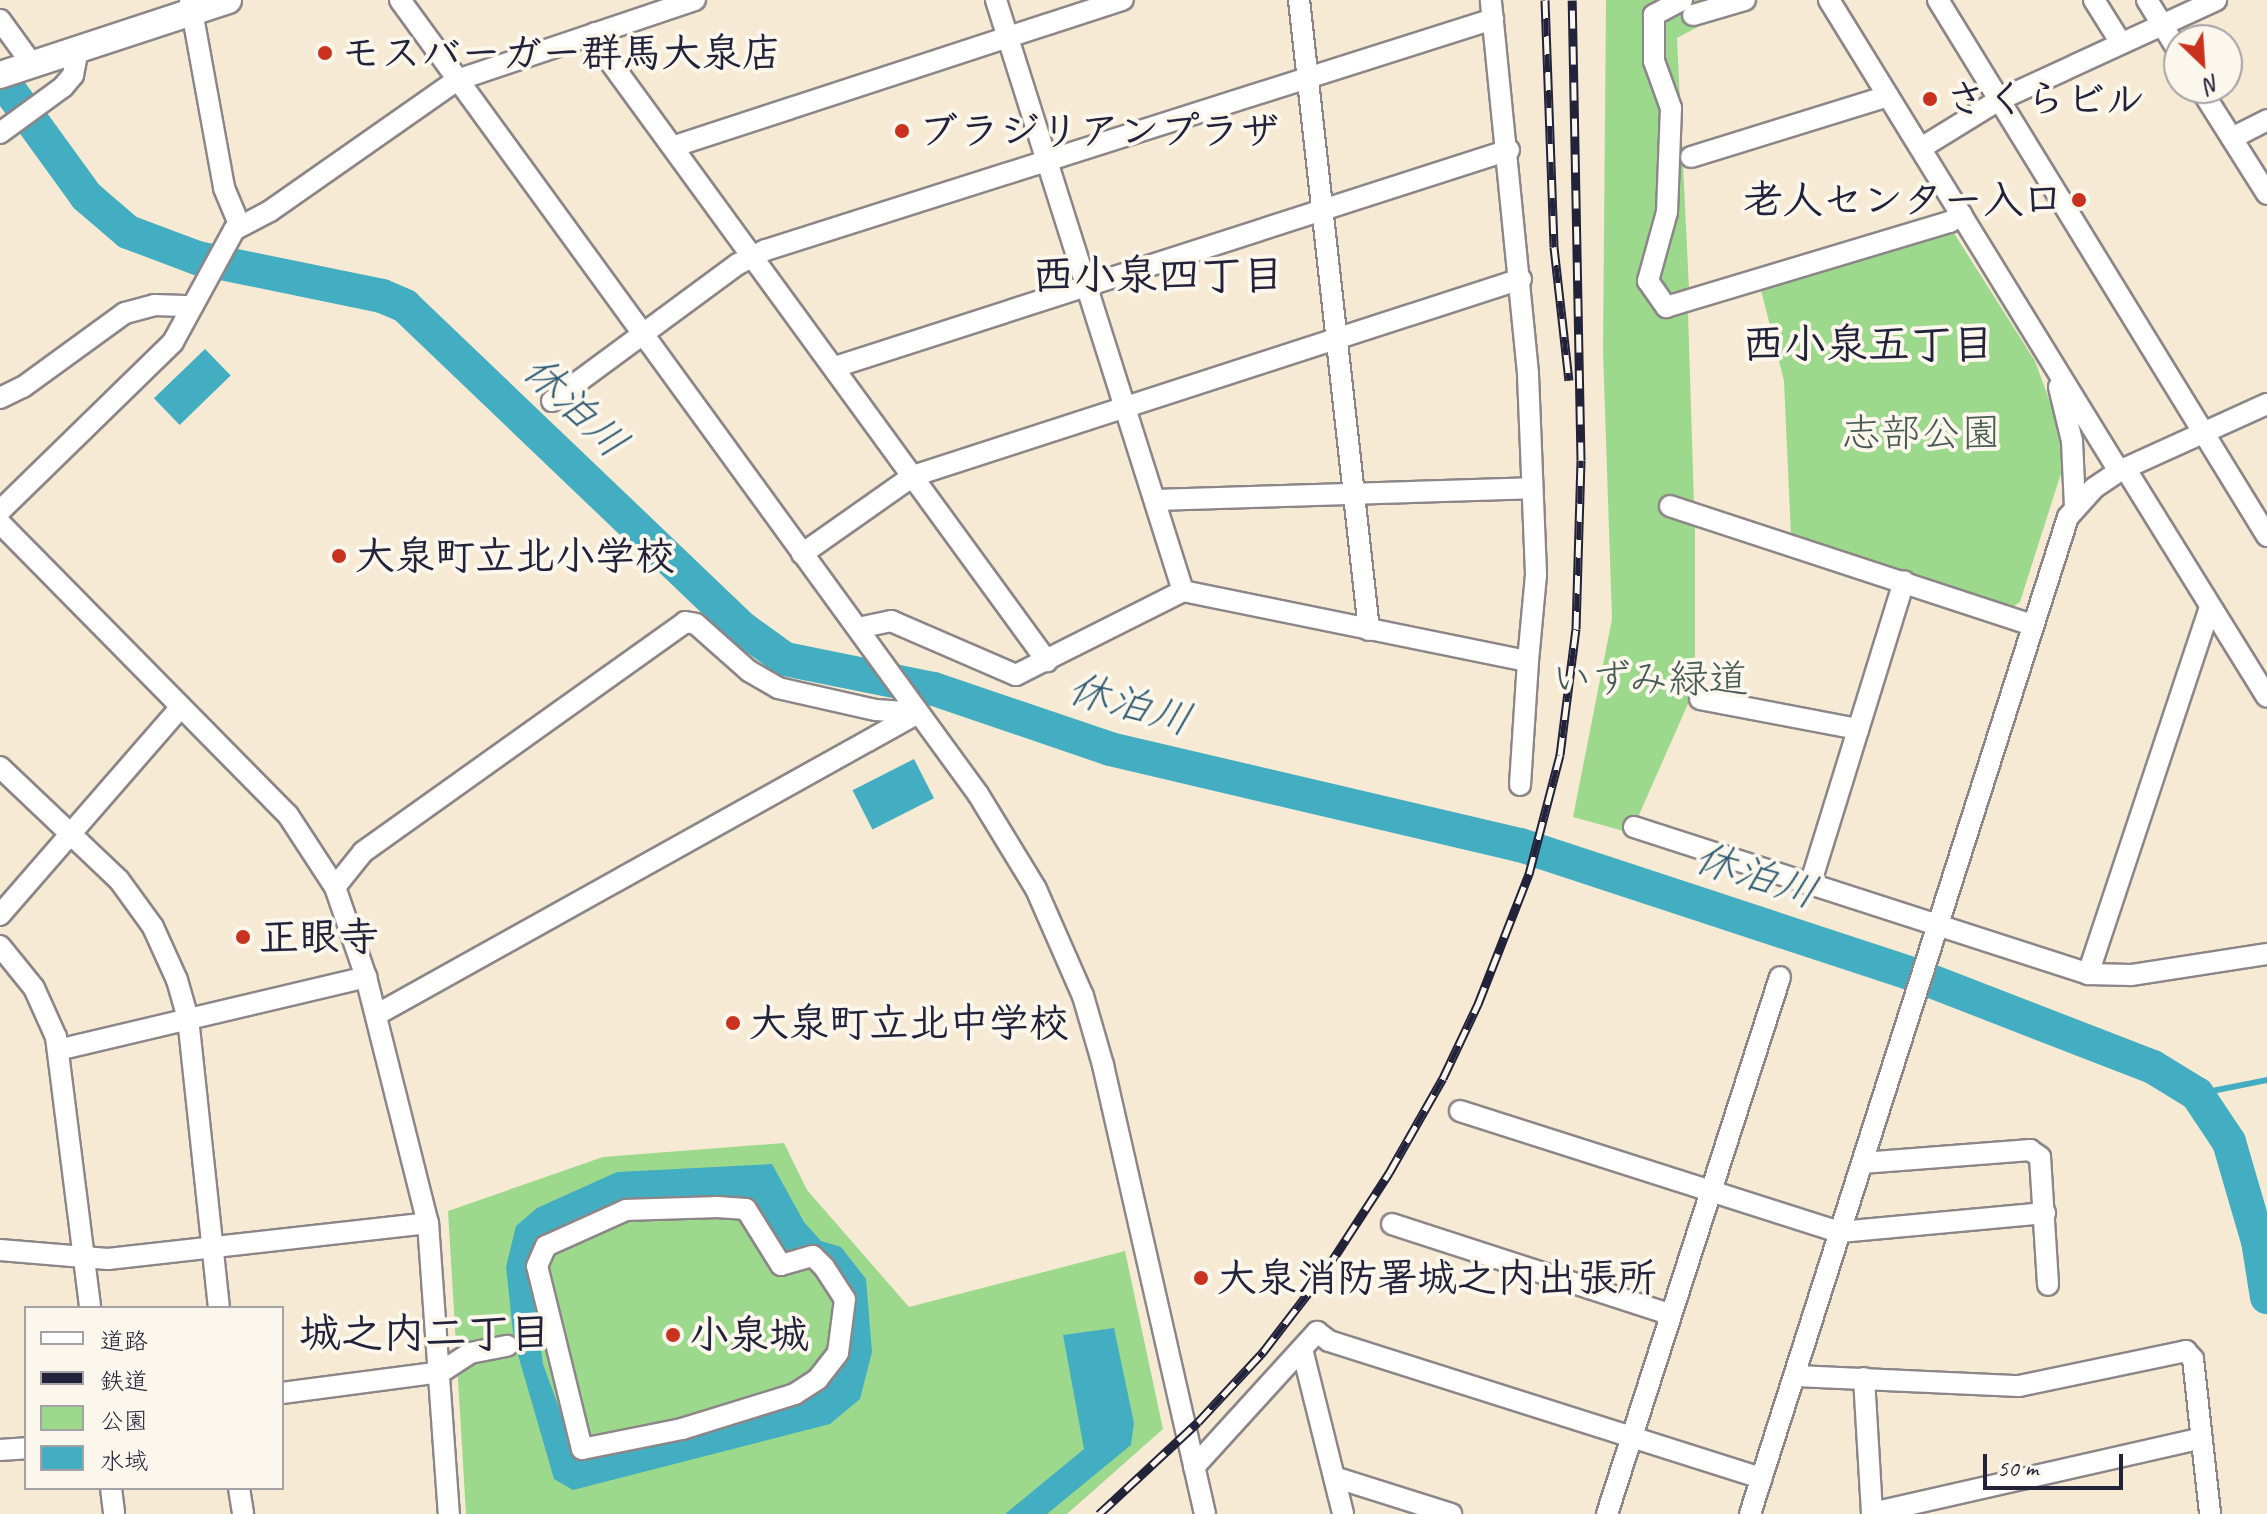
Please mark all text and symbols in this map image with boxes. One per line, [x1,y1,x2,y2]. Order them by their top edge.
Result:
north arrow [2163,24,2243,104]
place label: モスバーガー群馬大泉店 [341,29,781,77]
marker: モスバーガー群馬大泉店 [316,44,334,62]
text: N [2200,68,2224,100]
place label: さくらビル [1946,75,2146,123]
marker: さくらビル [1921,90,1939,108]
place label: ブラジリアンプラザ [918,107,1278,155]
marker: ブラジリアンプラザ [893,122,911,140]
place label: 老人センター入口 [1743,176,2063,224]
marker: 老人センター入口 [2070,191,2088,209]
district label: 西小泉四丁目 [1032,251,1284,301]
district label: 西小泉五丁目 [1742,320,1994,370]
water label: 休泊川 [512,345,638,469]
park label: 志部公園 [1841,409,2001,457]
place label: 大泉町立北小学校 [355,532,675,580]
marker: 大泉町立北小学校 [330,547,348,565]
park label: いずみ緑道 [1550,655,1750,703]
water label: 休泊川 [1062,663,1198,747]
water label: 休泊川 [1688,833,1824,919]
place label: 正眼寺 [259,913,379,961]
marker: 正眼寺 [234,928,252,946]
place label: 大泉町立北中学校 [749,999,1069,1047]
marker: 大泉町立北中学校 [724,1014,742,1032]
place label: 大泉消防署城之内出張所 [1217,1254,1657,1302]
marker: 大泉消防署城之内出張所 [1192,1269,1210,1287]
legend [24,1306,284,1490]
district label: 城之内二丁目 [299,1309,551,1359]
place label: 小泉城 [689,1311,809,1359]
text: 道路 [100,1326,148,1356]
marker: 小泉城 [664,1326,682,1344]
text: 鉄道 [100,1366,148,1396]
text: 公園 [100,1406,148,1436]
scale bar [1987,1438,2127,1488]
text: 水域 [100,1446,148,1476]
text: 50 m [1997,1453,2038,1483]

